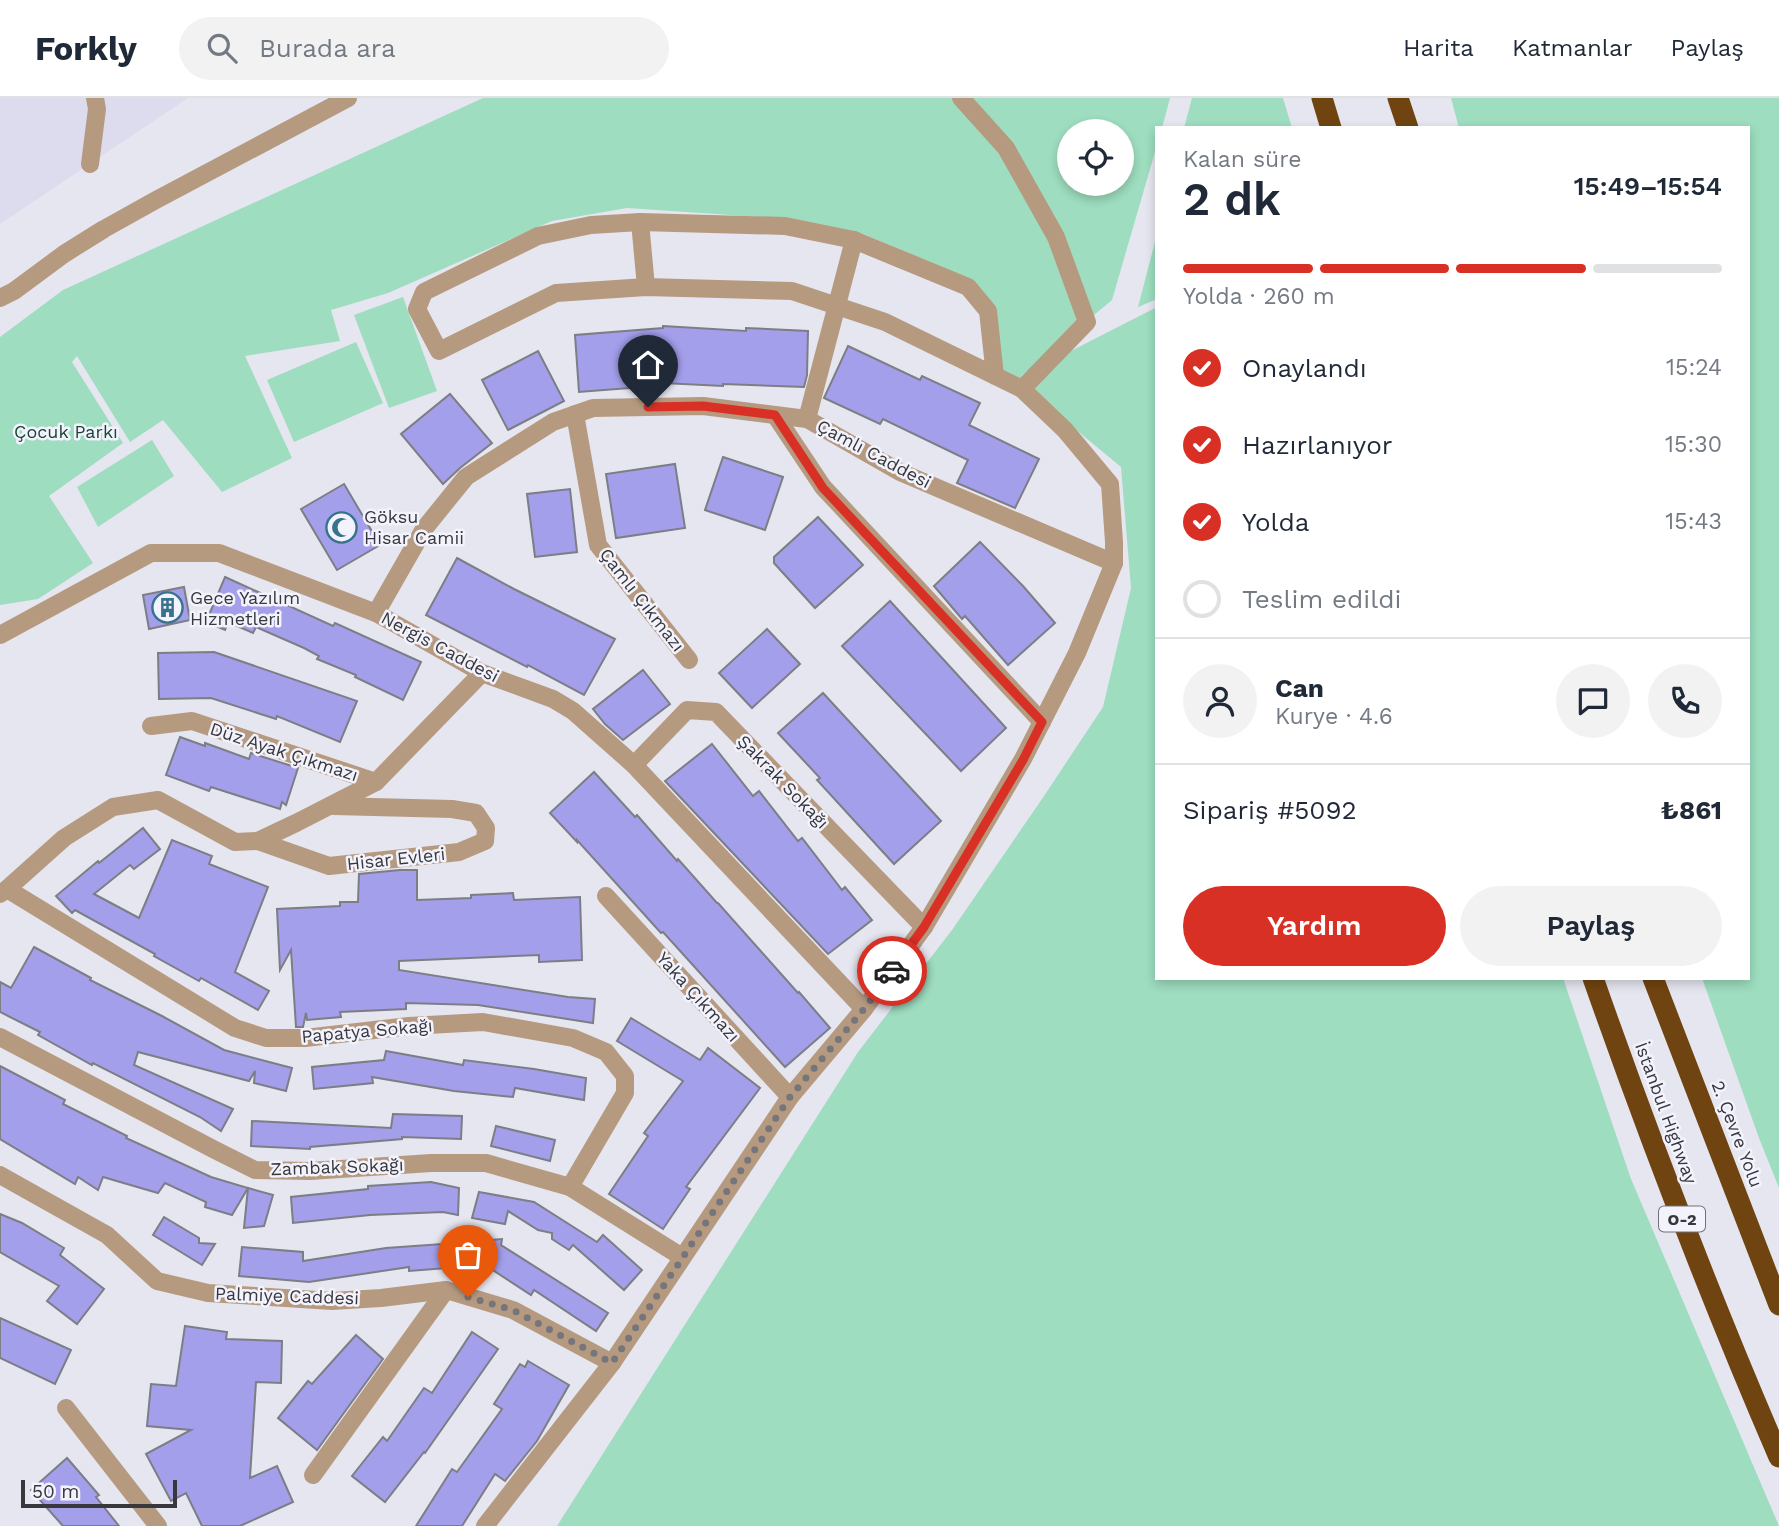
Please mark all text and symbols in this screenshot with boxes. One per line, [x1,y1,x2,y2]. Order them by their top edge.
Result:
search box [179,17,669,80]
text: Forkly [35,29,137,68]
icon: search [203,29,241,67]
text: Burada ara [259,33,396,63]
text: Harita [1403,34,1474,62]
text: Katmanlar [1512,34,1633,62]
text: Paylaş [1671,34,1744,62]
map controls [1057,119,1134,196]
button: locate [1057,119,1134,196]
text: Kalan süre [1183,146,1302,173]
text: 15:49–15:54 [1574,171,1722,201]
text: 2 dk [1183,172,1281,226]
text: Yolda · 260 m [1183,283,1335,310]
pin [618,335,678,407]
icon: home [629,346,667,384]
icon: check [1183,349,1221,387]
text: Onaylandı [1242,353,1367,383]
text: 15:24 [1666,354,1722,381]
street label: Çamlı Caddesi [814,415,935,492]
park label: Çocuk Parkı [14,421,118,442]
icon: check [1183,426,1221,464]
text: Hazırlanıyor [1242,430,1392,460]
text: 15:30 [1665,431,1722,458]
icon: check [1183,503,1221,541]
place label: Göksu Hisar Camii [364,506,464,548]
text: Yolda [1242,507,1310,537]
text: 15:43 [1665,508,1722,535]
mosque icon: Göksu Hisar Camii [324,510,358,544]
street label: Çamlı Çıkmazı [596,544,689,655]
text: Teslim edildi [1242,584,1401,614]
place label: Gece Yazılım Hizmetleri [190,587,300,629]
building icon: Gece Yazılım Hizmetleri [150,591,184,625]
street label: Nergis Caddesi [378,607,503,686]
button: person [1183,664,1257,738]
button: chat [1556,664,1630,738]
button: phone [1648,664,1722,738]
text: Can [1275,673,1324,703]
text: Kurye · 4.6 [1275,703,1393,730]
street label: Düz Ayak Çıkmazı [207,718,361,785]
street label: Şakrak Sokağı [733,731,833,833]
text: Sipariş #5092 [1183,795,1357,825]
text: ₺861 [1661,795,1722,825]
street label: Hisar Evleri [346,843,446,874]
button: Yardım [1183,886,1446,966]
button: Paylaş [1460,886,1722,966]
courier [857,936,927,1006]
street label: Yaka Çıkmazı [652,947,744,1046]
icon: car [873,952,911,990]
street label: Papatya Sokağı [300,1014,433,1047]
street label: İstanbul Highway [1631,1039,1702,1187]
street label: 2. Çevre Yolu [1708,1078,1767,1190]
street label: Zambak Sokağı [270,1154,404,1179]
road number: O-2 [1659,1206,1705,1232]
pin [438,1225,498,1297]
icon: bag [449,1236,487,1274]
street label: Palmiye Caddesi [215,1282,359,1309]
scale bar [21,1477,177,1509]
text: 50 m [32,1480,79,1503]

